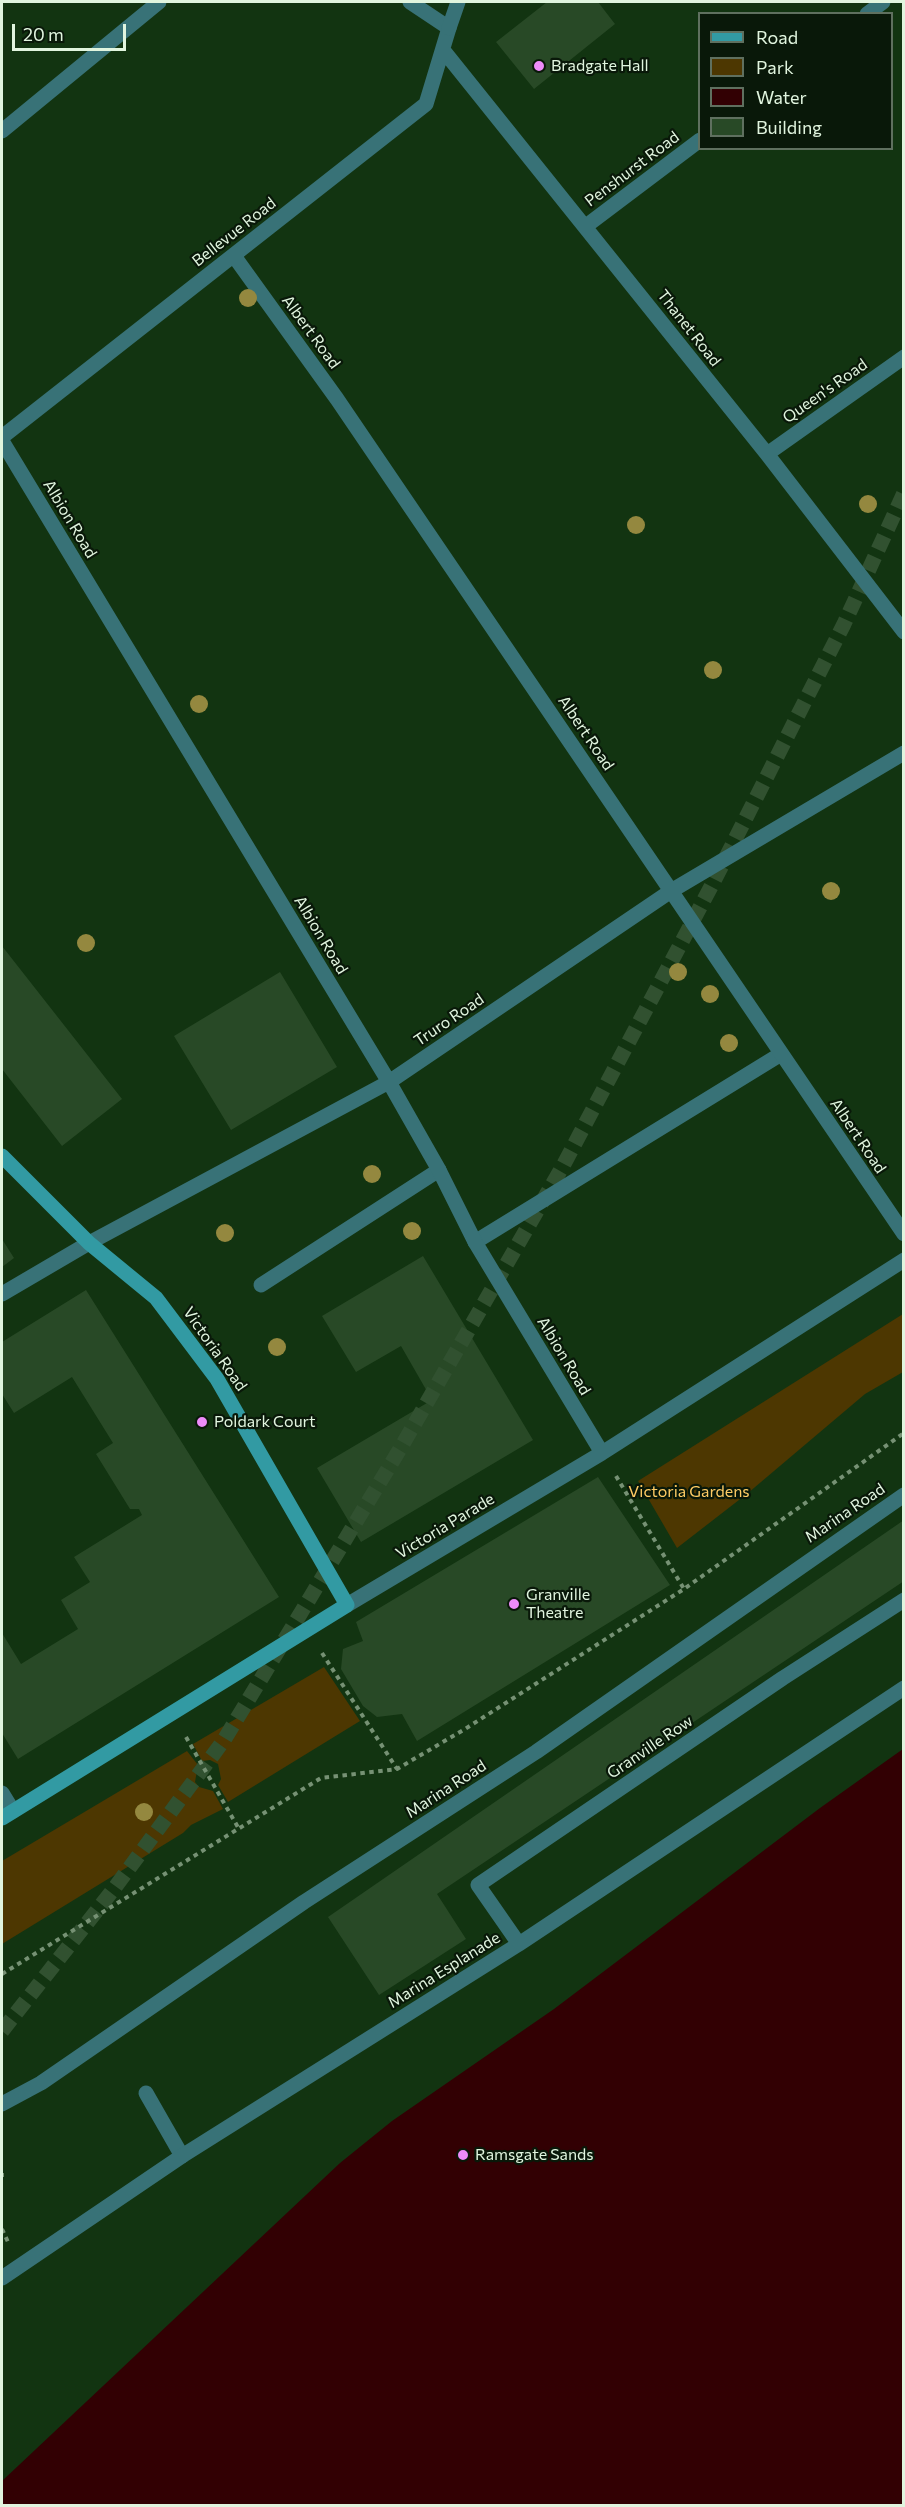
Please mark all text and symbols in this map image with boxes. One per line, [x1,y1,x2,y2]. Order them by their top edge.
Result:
scale bar [15,12,129,50]
legend [698,12,893,150]
text: 20 m [23,23,64,45]
text: Road [756,26,798,48]
place label: Bradgate Hall [551,56,649,76]
text: Park [756,56,794,78]
marker: Bradgate Hall [532,59,546,73]
text: Water [756,86,807,108]
text: Building [756,116,822,138]
street label: Penshurst Road [581,127,683,211]
street label: Bellevue Road [188,193,280,271]
street label: Thanet Road [653,286,725,370]
street label: Albert Road [278,291,344,373]
street label: Queen's Road [779,355,871,427]
street label: Albion Road [39,476,101,562]
street label: Albert Road [554,692,618,774]
street label: Albion Road [290,892,352,978]
street label: Truro Road [410,990,488,1050]
street label: Albert Road [826,1095,890,1177]
street label: Victoria Road [179,1303,251,1395]
street label: Albion Road [533,1313,595,1399]
place label: Poldark Court [214,1412,316,1432]
marker: Poldark Court [195,1415,209,1429]
street label: Marina Road [801,1479,889,1547]
park label: Victoria Gardens [628,1482,750,1502]
street label: Victoria Parade [392,1489,498,1563]
place label: Granville Theatre [526,1585,590,1623]
marker: Granville Theatre [507,1597,521,1611]
street label: Granville Row [603,1711,697,1783]
street label: Marina Road [402,1756,490,1822]
street label: Marina Esplanade [384,1928,504,2012]
place label: Ramsgate Sands [475,2145,594,2165]
marker: Ramsgate Sands [456,2148,470,2162]

